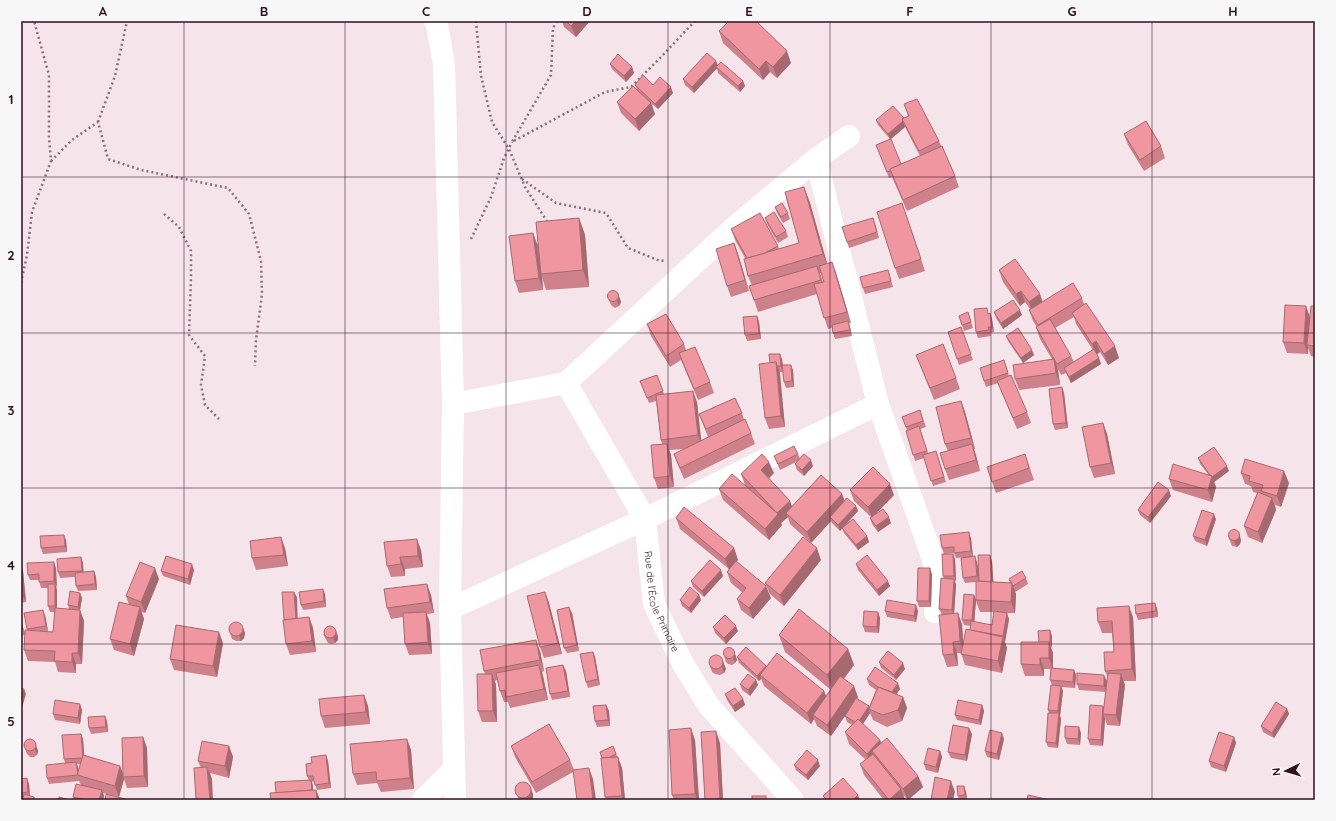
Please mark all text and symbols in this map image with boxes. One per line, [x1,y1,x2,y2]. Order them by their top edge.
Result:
text: A [99,3,108,19]
text: B [260,3,268,19]
text: C [422,3,430,19]
text: D [582,3,592,19]
text: E [745,3,753,19]
text: F [906,3,914,19]
text: G [1067,3,1077,19]
text: H [1228,3,1238,19]
text: 1 [8,91,14,107]
text: 2 [7,247,15,263]
text: 3 [8,402,15,418]
street label: Rue de l'École Primaire [642,550,683,654]
text: 4 [7,557,15,573]
text: 5 [7,713,15,729]
north arrow [1266,751,1306,791]
text: N [1269,767,1283,777]

